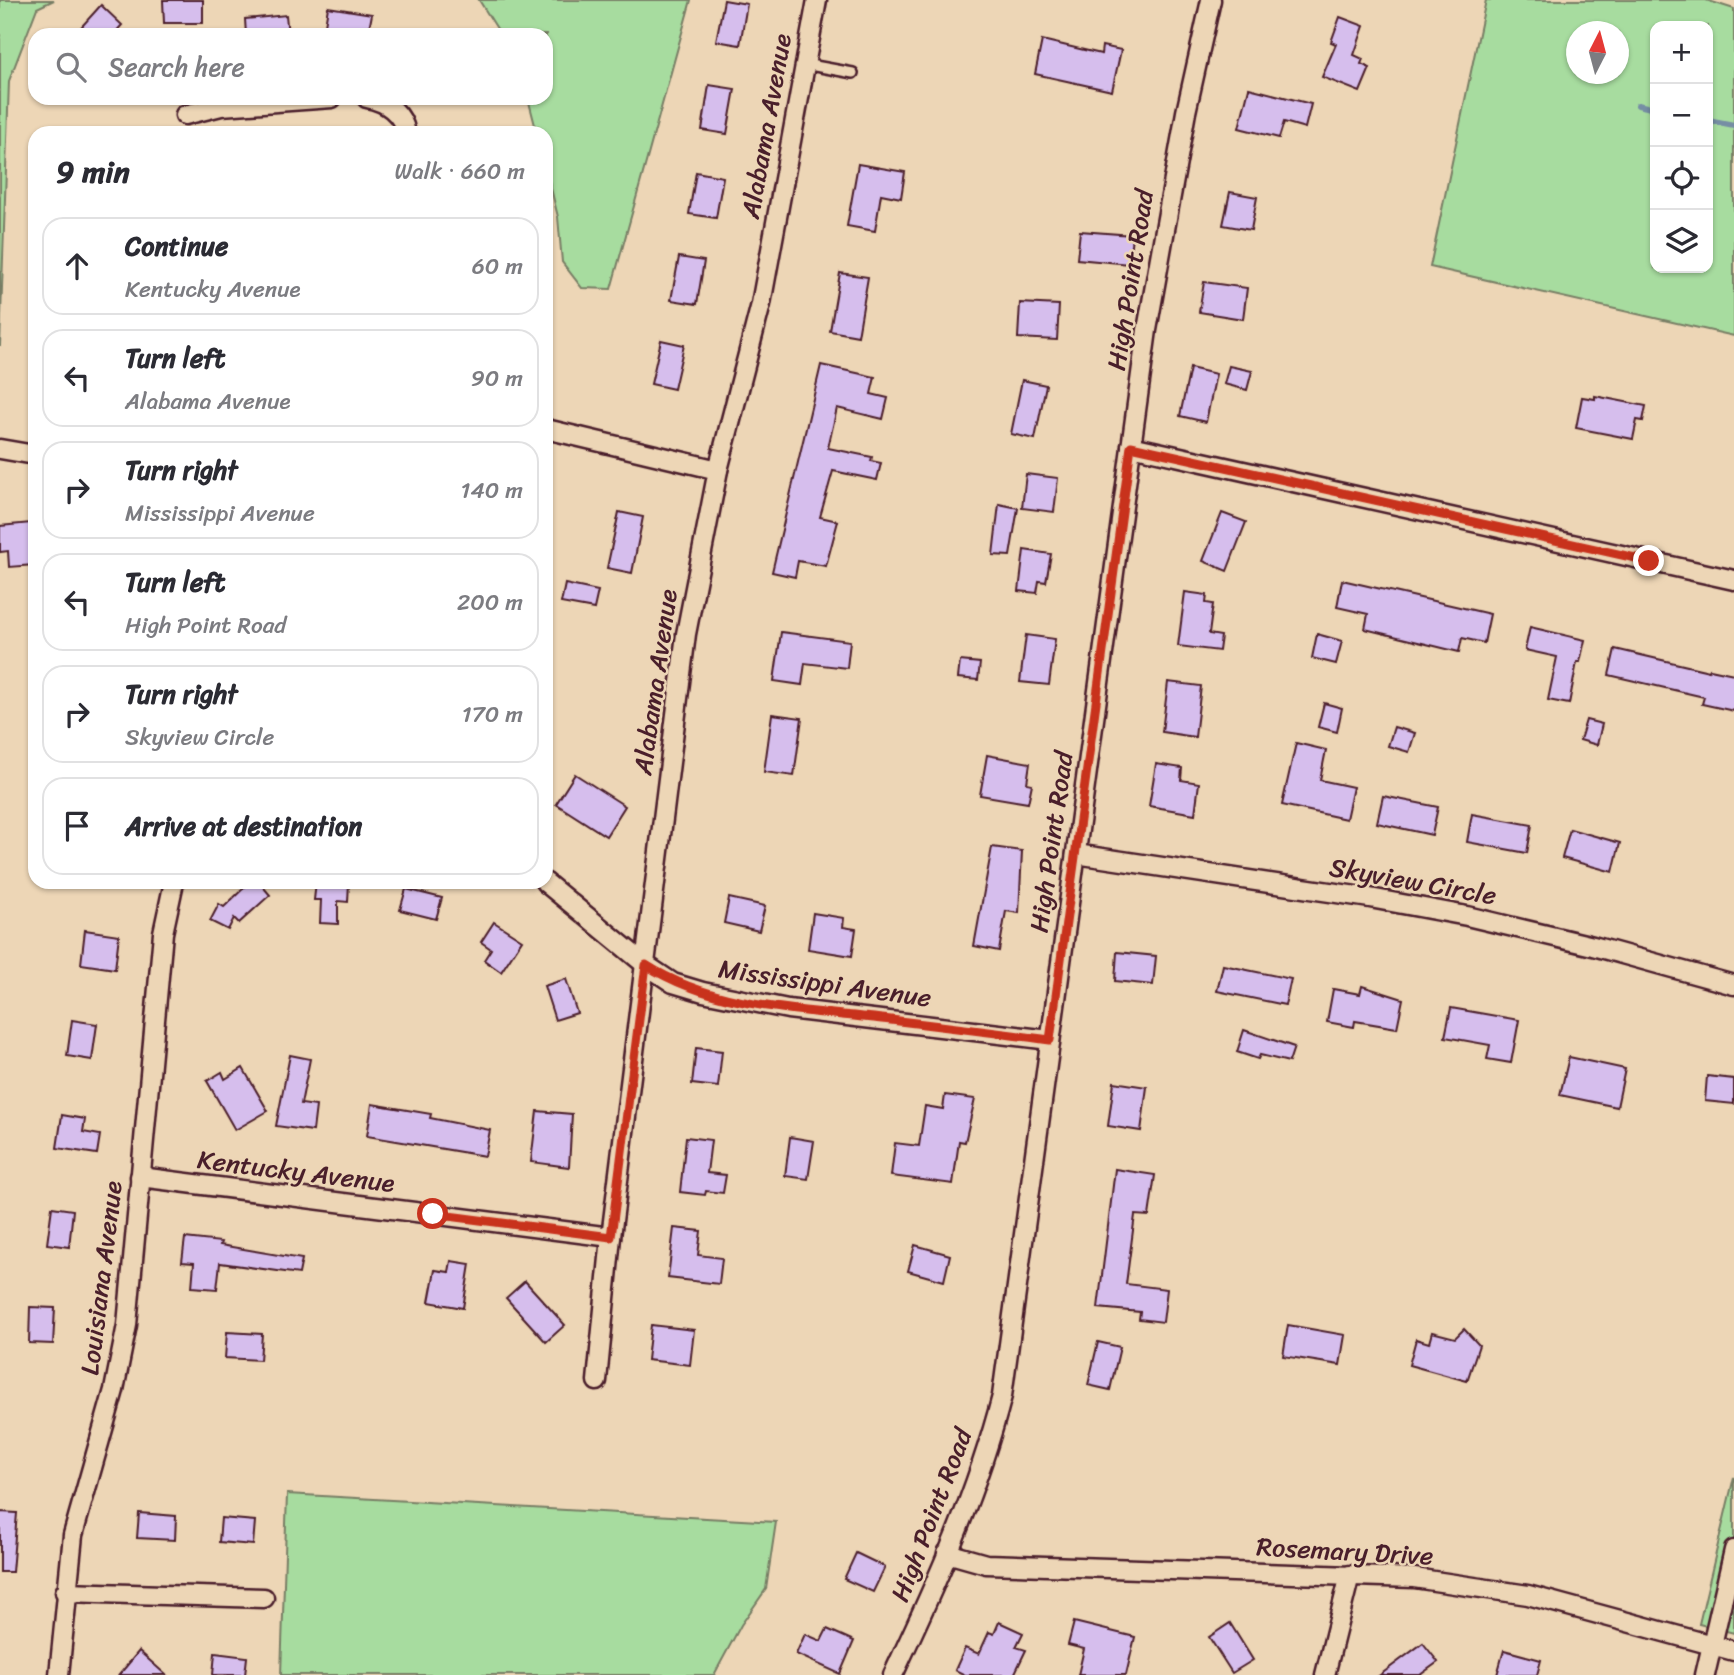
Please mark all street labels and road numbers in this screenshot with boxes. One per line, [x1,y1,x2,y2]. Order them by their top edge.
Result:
street label: Alabama Avenue [727,29,805,223]
street label: High Point Road [1093,184,1167,374]
street label: Alabama Avenue [619,586,691,779]
street label: High Point Road [1016,746,1087,936]
street label: Skyview Circle [1326,844,1500,918]
street label: Mississippi Avenue [716,945,934,1021]
street label: Kentucky Avenue [195,1136,398,1206]
street label: Louisiana Avenue [66,1178,136,1378]
street label: High Point Road [877,1419,986,1608]
street label: Rosemary Drive [1255,1523,1435,1579]

